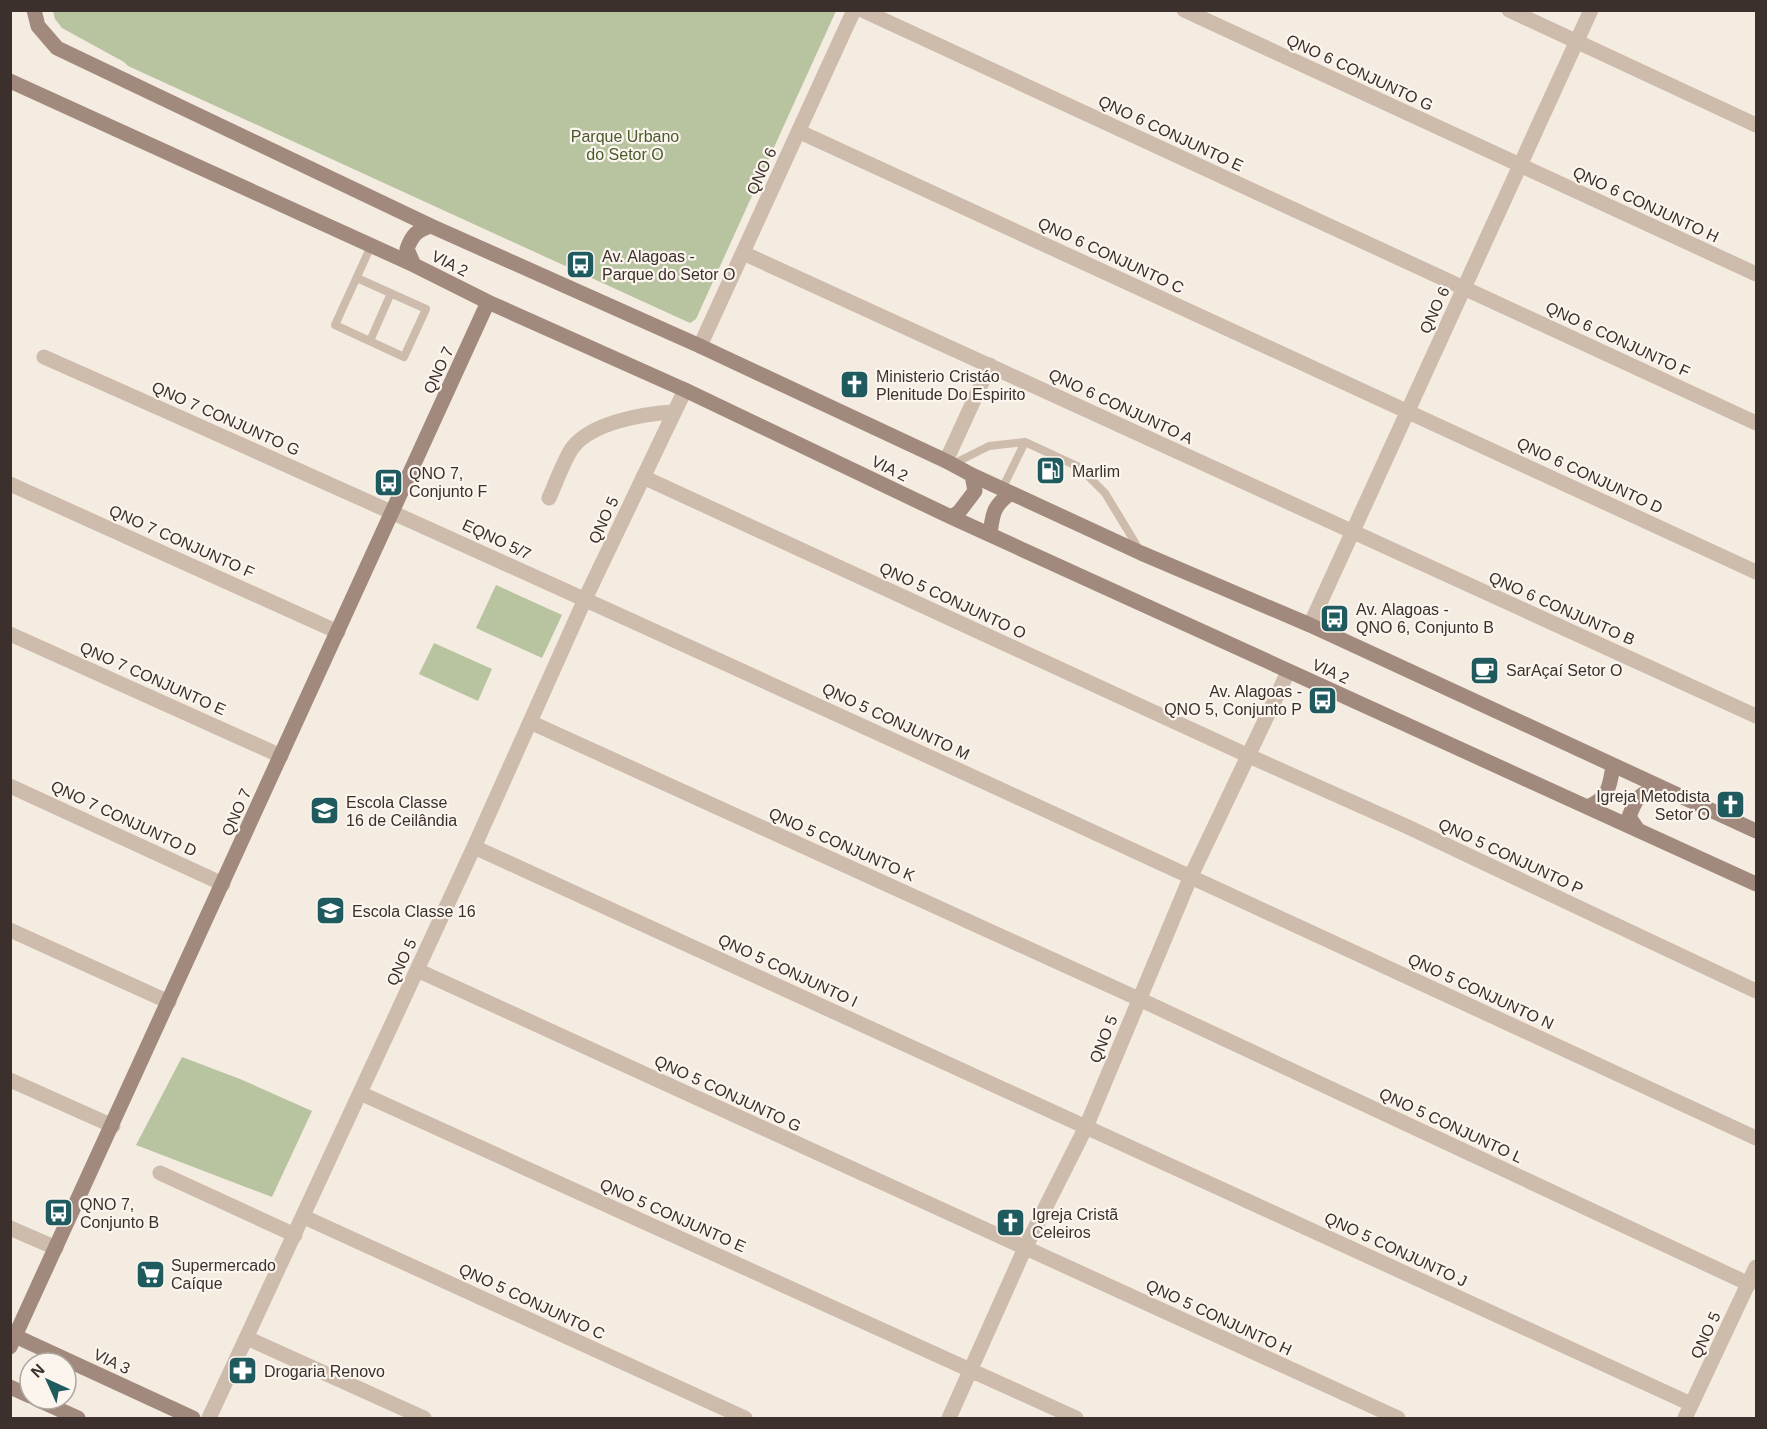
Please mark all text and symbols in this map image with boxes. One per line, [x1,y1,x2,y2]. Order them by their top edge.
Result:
street label: QNO 6 CONJUNTO G [1284,31,1436,114]
street label: QNO 6 CONJUNTO E [1096,92,1246,175]
park label: Parque Urbano do Setor O [571,128,679,163]
street label: QNO 6 [743,145,780,197]
street label: QNO 6 CONJUNTO H [1570,163,1721,246]
street label: QNO 6 CONJUNTO C [1035,214,1186,297]
street label: VIA 2 [429,247,471,280]
place label: Av. Alagoas - Parque do Setor O [602,248,735,283]
bus stop icon: Av. Alagoas - Parque do Setor O [565,249,597,281]
street label: QNO 6 [1416,284,1453,336]
street label: QNO 6 CONJUNTO F [1543,299,1693,380]
street label: QNO 7 [420,344,457,396]
street label: QNO 6 CONJUNTO A [1046,366,1196,447]
place label: Ministerio Cristáo Plenitude Do Espirito [876,368,1026,403]
church icon: Ministerio Cristáo Plenitude Do Espirito [839,369,871,401]
street label: QNO 7 CONJUNTO G [149,378,302,459]
street label: QNO 6 CONJUNTO D [1514,434,1665,517]
street label: VIA 2 [869,452,911,485]
fuel station icon: Marlim [1035,455,1067,487]
place label: Marlim [1072,463,1120,480]
place label: QNO 7, Conjunto F [409,465,487,500]
bus stop icon: QNO 7, Conjunto F [372,466,404,498]
street label: QNO 5 [585,494,622,546]
street label: QNO 7 CONJUNTO F [107,502,257,581]
street label: EQNO 5/7 [460,516,534,563]
street label: QNO 5 CONJUNTO O [877,559,1029,642]
street label: QNO 6 CONJUNTO B [1486,569,1637,648]
place label: Av. Alagoas - QNO 6, Conjunto B [1356,601,1494,636]
bus stop icon: Av. Alagoas - QNO 6, Conjunto B [1319,602,1351,634]
street label: QNO 7 CONJUNTO E [77,639,228,718]
cafe icon: SarAçaí Setor O [1469,654,1501,686]
street label: VIA 2 [1310,656,1352,687]
place label: SarAçaí Setor O [1506,662,1623,679]
street label: QNO 5 CONJUNTO M [819,680,972,763]
place label: Av. Alagoas - QNO 5, Conjunto P [1164,683,1302,718]
bus stop icon: Av. Alagoas - QNO 5, Conjunto P [1307,684,1339,716]
street label: QNO 7 CONJUNTO D [48,777,199,860]
street label: QNO 7 [219,786,254,838]
place label: Igreja Metodista Setor O [1596,788,1710,823]
church icon: Igreja Metodista Setor O [1715,789,1747,821]
place label: Escola Classe 16 de Ceilândia [346,794,457,829]
school or university icon: Escola Classe 16 de Ceilândia [309,795,341,827]
street label: QNO 5 CONJUNTO K [766,805,918,884]
street label: QNO 5 CONJUNTO P [1436,815,1586,898]
school or university icon: Escola Classe 16 [315,895,347,927]
place label: Escola Classe 16 [352,903,476,920]
street label: QNO 5 CONJUNTO I [715,931,860,1010]
street label: QNO 5 [383,936,420,988]
street label: QNO 5 CONJUNTO N [1405,950,1556,1033]
street label: QNO 5 [1086,1013,1121,1065]
street label: QNO 5 CONJUNTO G [652,1052,804,1135]
street label: QNO 5 CONJUNTO L [1376,1085,1525,1166]
street label: QNO 5 CONJUNTO E [597,1176,748,1255]
place label: QNO 7, Conjunto B [80,1196,159,1231]
bus stop icon: QNO 7, Conjunto B [43,1197,75,1229]
place label: Igreja Cristã Celeiros [1032,1206,1118,1241]
church icon: Igreja Cristã Celeiros [995,1207,1027,1239]
street label: QNO 5 CONJUNTO J [1322,1209,1470,1290]
place label: Supermercado Caíque [171,1257,276,1292]
supermarket icon: Supermercado Caíque [134,1258,166,1290]
street label: QNO 5 CONJUNTO C [456,1260,607,1343]
street label: QNO 5 CONJUNTO H [1143,1276,1294,1359]
street label: QNO 5 [1687,1309,1724,1361]
street label: VIA 3 [91,1346,133,1377]
north arrow [18,1351,78,1411]
pharmacy icon: Drogaria Renovo [227,1355,259,1387]
text: N [28,1361,48,1381]
place label: Drogaria Renovo [264,1363,385,1380]

